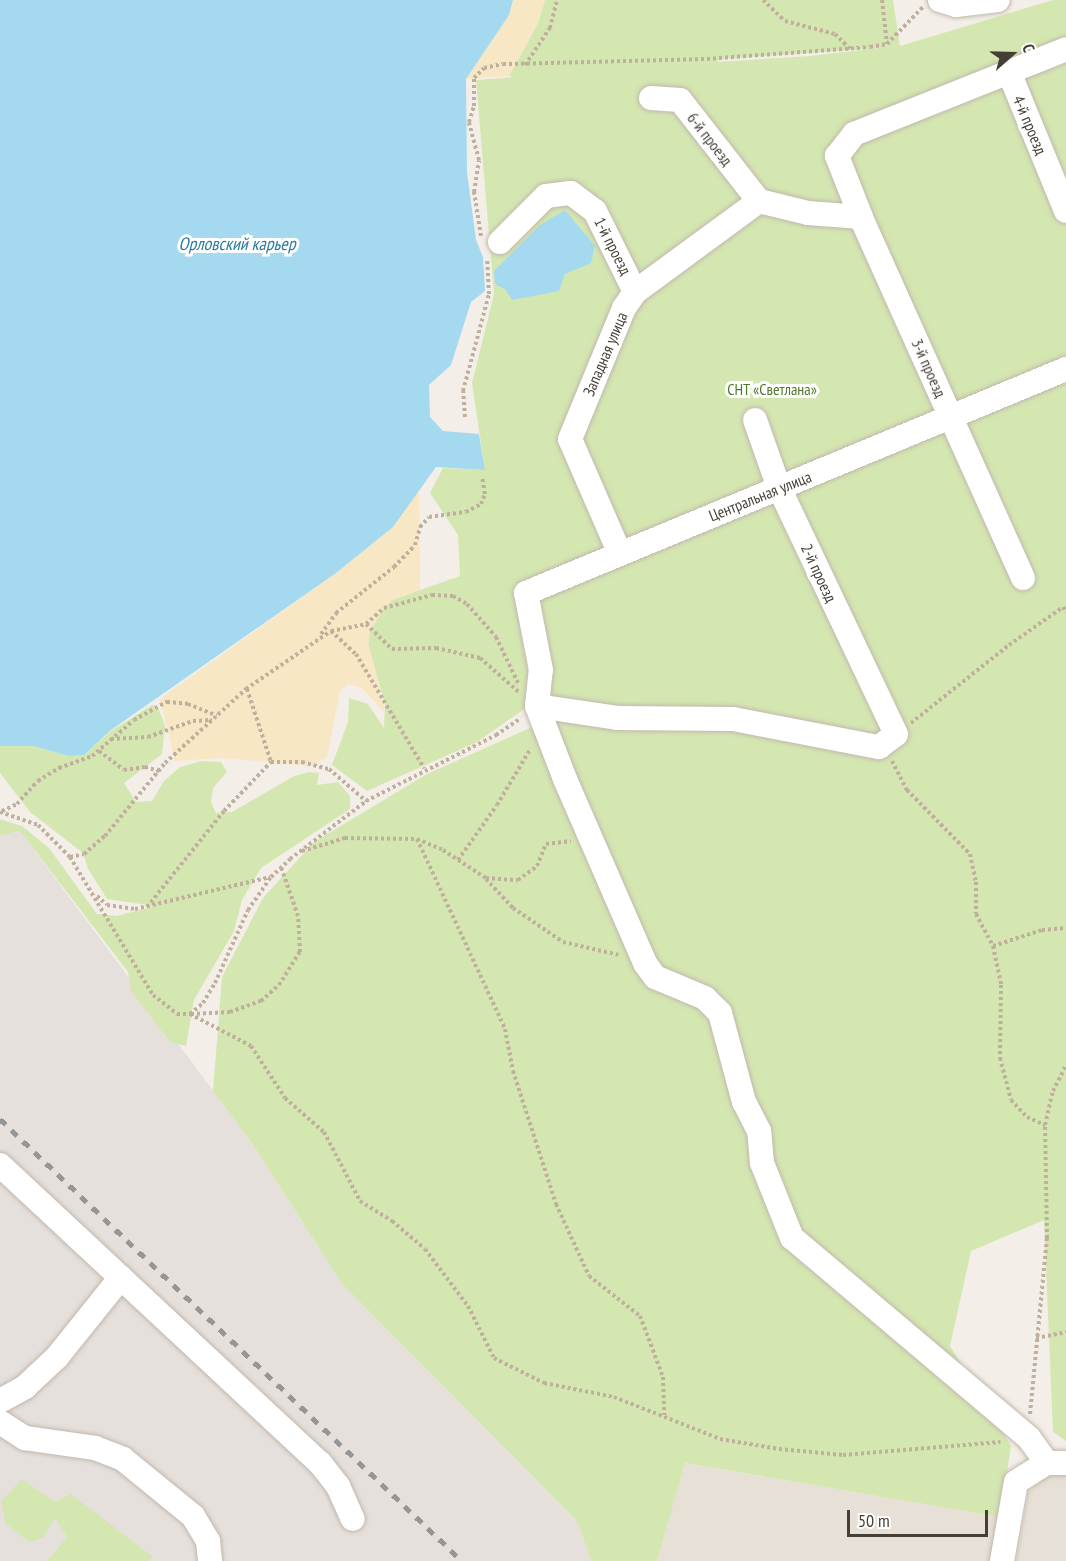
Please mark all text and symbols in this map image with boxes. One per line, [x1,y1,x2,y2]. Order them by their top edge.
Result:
north arrow [982,24,1042,84]
text: С [1018,41,1040,55]
street label: 4-й проезд [1009,93,1051,157]
street label: 6-й проезд [683,109,737,169]
street label: 1-й проезд [590,214,636,278]
water label: Орловский карьер [179,233,295,255]
street label: Западная улица [579,309,631,399]
street label: 3-й проезд [908,336,950,400]
park label: СНТ «Светлана» [727,379,817,399]
street label: Центральная улица [706,467,814,525]
street label: 2-й проезд [797,541,841,605]
scale bar [850,1498,991,1536]
text: 50 m [858,1509,890,1532]

